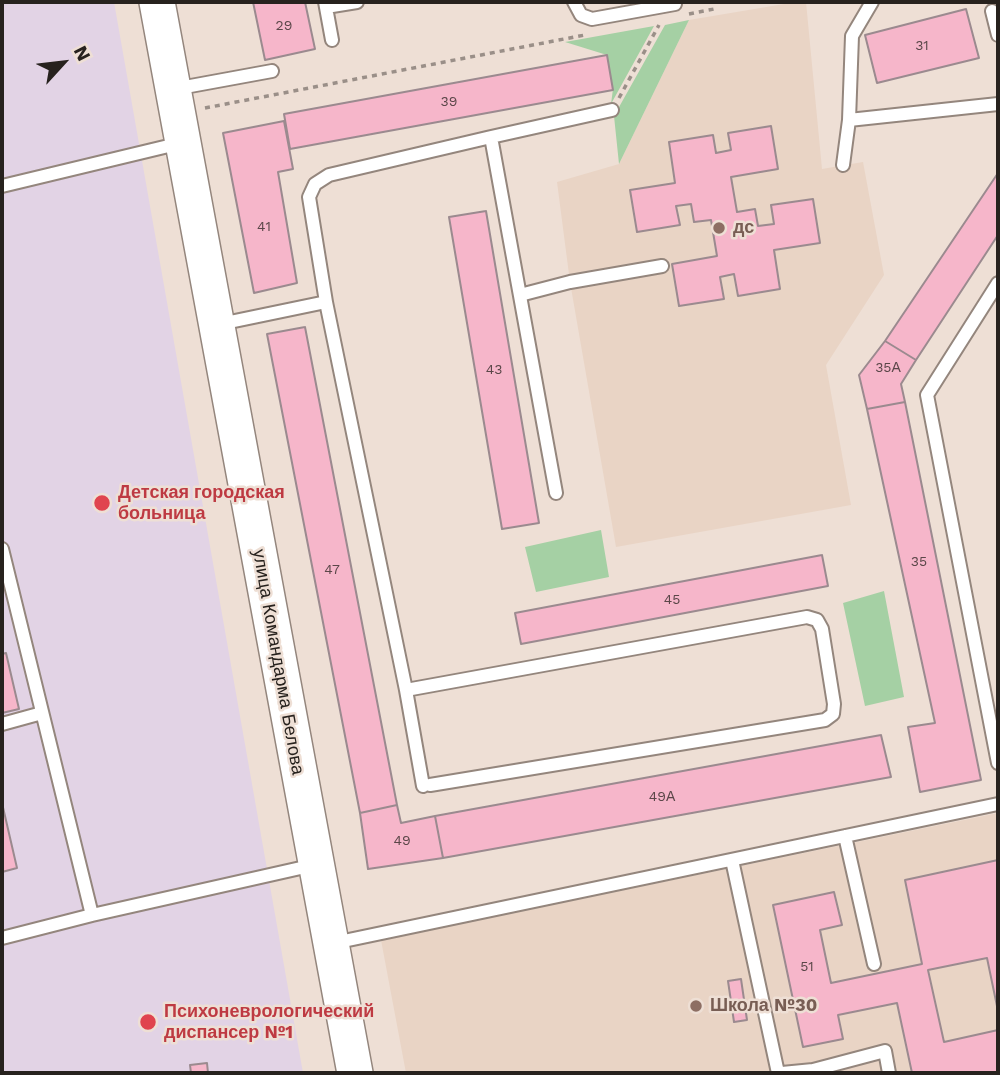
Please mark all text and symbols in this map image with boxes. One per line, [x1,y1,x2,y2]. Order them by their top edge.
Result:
house number: 29 [276,18,292,34]
north arrow [28,28,98,98]
house number: 31 [915,38,929,54]
text: N [69,42,96,65]
house number: 39 [441,94,457,110]
place label: дс [733,217,754,239]
house number: 41 [257,219,271,235]
marker: дс [711,220,727,236]
house number: 35А [875,360,901,376]
house number: 43 [486,362,502,378]
place label: Детская городская больница [118,482,285,524]
marker: Детская городская больница [92,493,112,513]
street label: улица Командарма Белова [247,547,309,777]
house number: 35 [911,554,927,570]
house number: 47 [324,562,340,578]
house number: 45 [664,592,680,608]
house number: 49А [649,789,675,805]
house number: 49 [393,833,411,849]
house number: 51 [800,959,814,975]
place label: Школа №30 [710,995,817,1017]
marker: Школа №30 [688,998,704,1014]
place label: Психоневрологический диспансер №1 [164,1001,374,1044]
marker: Психоневрологический диспансер №1 [138,1012,158,1032]

